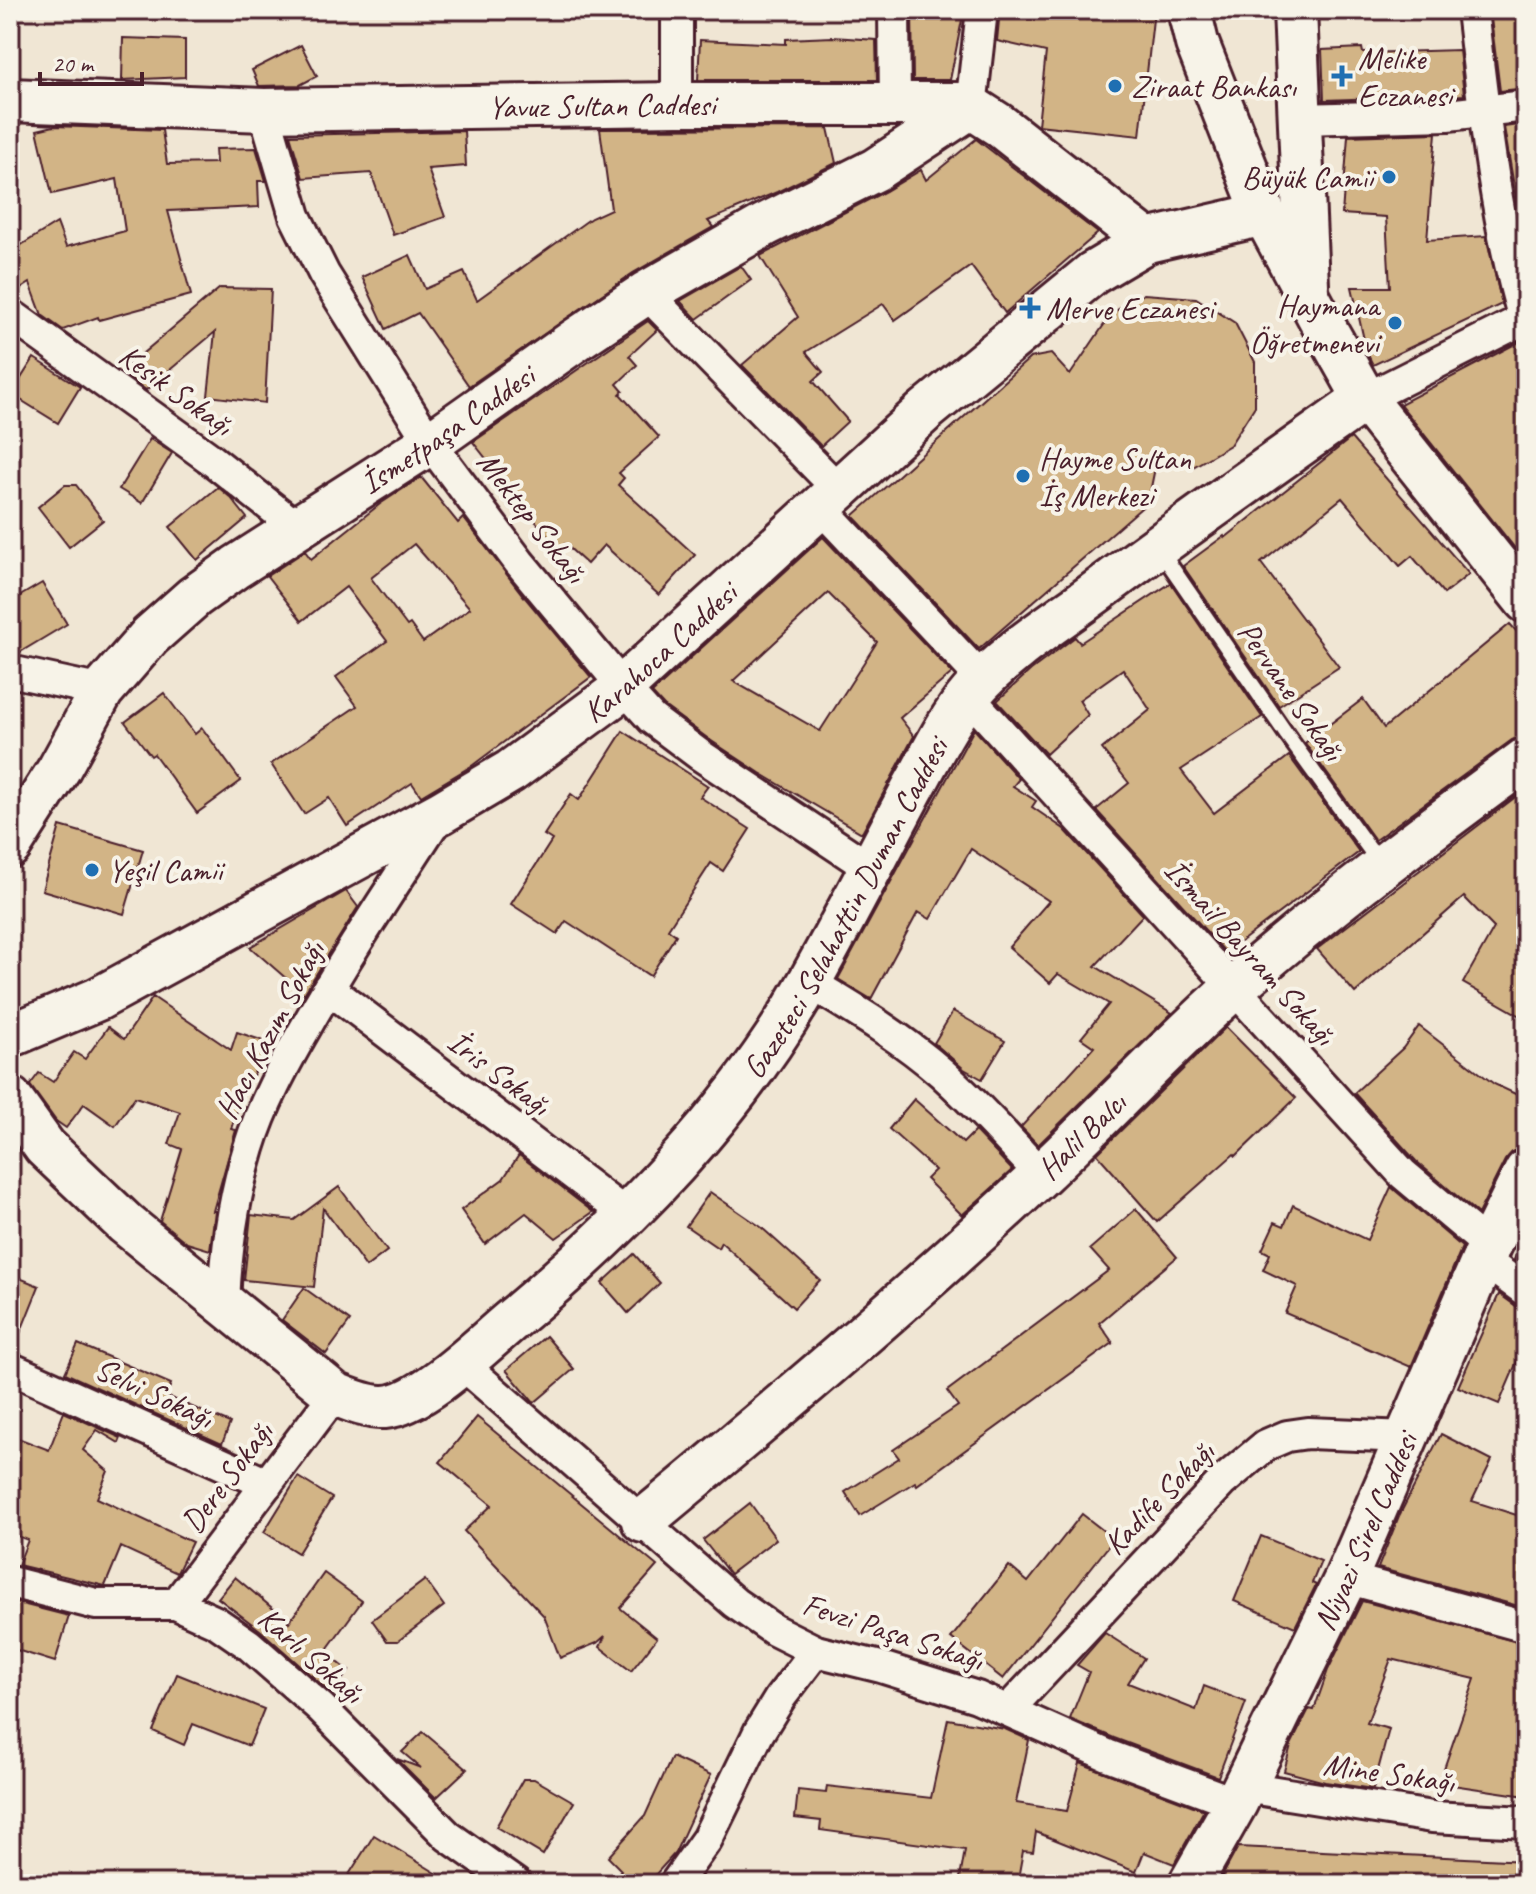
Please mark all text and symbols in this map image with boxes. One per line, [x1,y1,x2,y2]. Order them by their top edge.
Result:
scale bar [40,36,142,86]
place label: Melike Eczanesi [1358,38,1456,116]
text: 20 m [52,49,95,79]
place label: Ziraat Bankası [1131,66,1298,107]
marker: Melike Eczanesi [1333,67,1351,85]
marker: Ziraat Bankası [1106,77,1124,95]
street label: Yavuz Sultan Caddesi [488,83,720,127]
place label: Büyük Camii [1242,157,1377,198]
marker: Büyük Camii [1380,168,1398,186]
place label: Haymana Öğretmenevi [1250,285,1383,363]
place label: Merve Eczanesi [1046,288,1217,329]
marker: Merve Eczanesi [1021,299,1039,317]
marker: Haymana Öğretmenevi [1386,314,1404,332]
street label: Kesik Sokağı [111,335,243,446]
street label: İsmetpaşa Caddesi [352,353,546,503]
place label: Hayme Sultan İş Merkezi [1039,438,1191,516]
street label: Mektep Sokağı [468,443,597,593]
marker: Hayme Sultan İş Merkezi [1014,467,1032,485]
street label: Karahoca Caddesi [575,570,748,732]
street label: Pervane Sokağı [1228,614,1355,770]
street label: Gazeteci Selahattin Duman Caddesi [733,727,959,1086]
place label: Yeşil Camii [108,850,226,891]
street label: İsmail Bayram Sokağı [1155,850,1346,1055]
marker: Yeşil Camii [83,861,101,879]
street label: Hacı Kazım Sokağı [206,932,335,1126]
street label: İris Sokağı [439,1021,560,1126]
street label: Halil Balcı [1028,1081,1136,1188]
street label: Selvi Sokağı [89,1348,221,1439]
street label: Dere Sokağı [172,1412,283,1541]
street label: Niyazi Sirel Caddesi [1303,1423,1428,1637]
street label: Kadife Sokağı [1095,1431,1225,1564]
street label: Fevzi Paşa Sokağı [798,1584,990,1681]
street label: Karlı Sokağı [249,1598,374,1714]
street label: Mine Sokağı [1321,1744,1459,1803]

